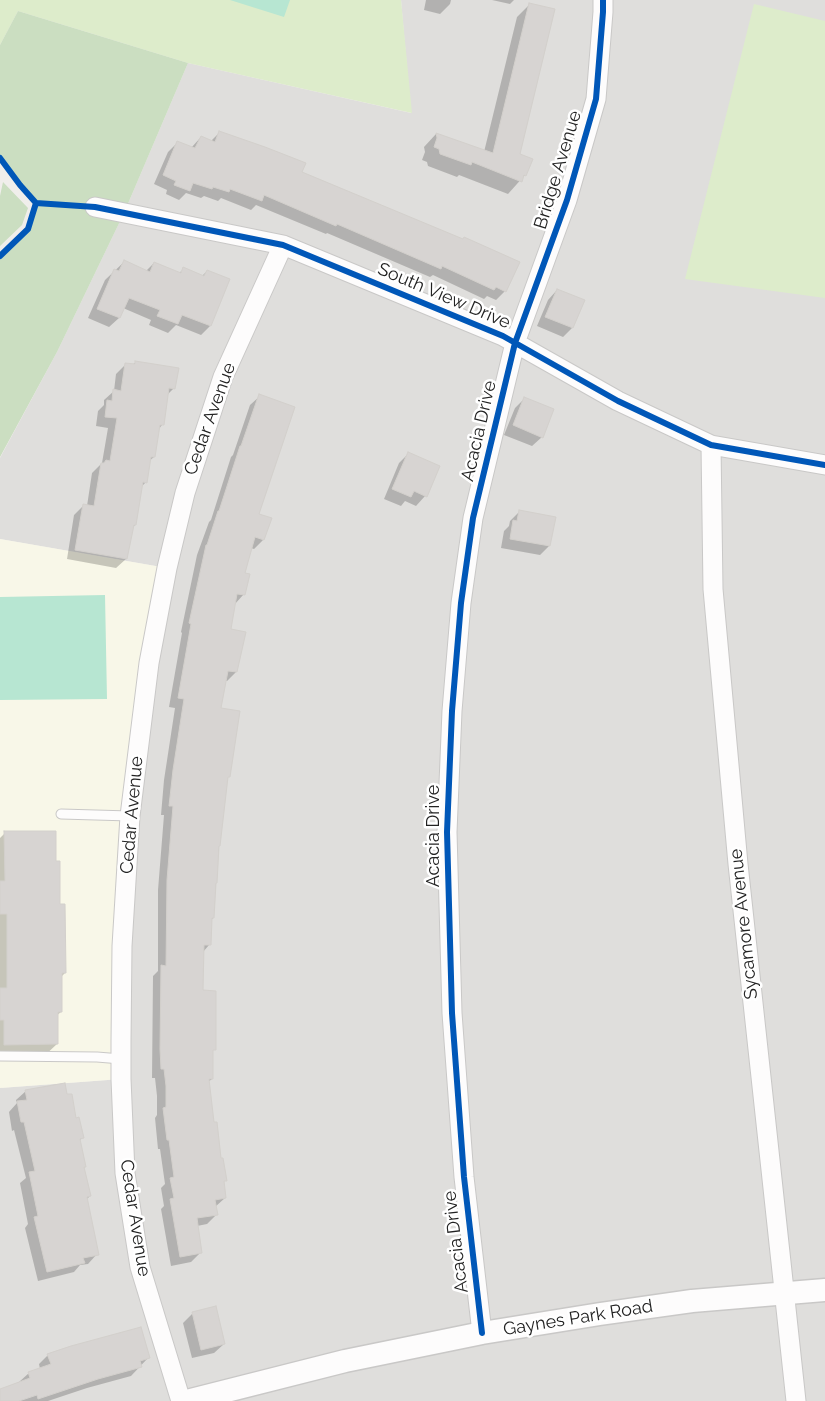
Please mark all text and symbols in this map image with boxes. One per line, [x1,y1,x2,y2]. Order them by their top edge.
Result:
street label: Bridge Avenue [530,108,586,232]
street label: South View Drive [374,258,514,334]
street label: Cedar Avenue [180,360,240,478]
street label: Acacia Drive [457,379,501,483]
street label: Cedar Avenue [116,755,148,875]
street label: Acacia Drive [423,785,445,887]
street label: Sycamore Avenue [725,848,763,1000]
street label: Cedar Avenue [115,1158,155,1278]
street label: Acacia Drive [439,1190,473,1294]
street label: Gaynes Park Road [502,1296,654,1340]

